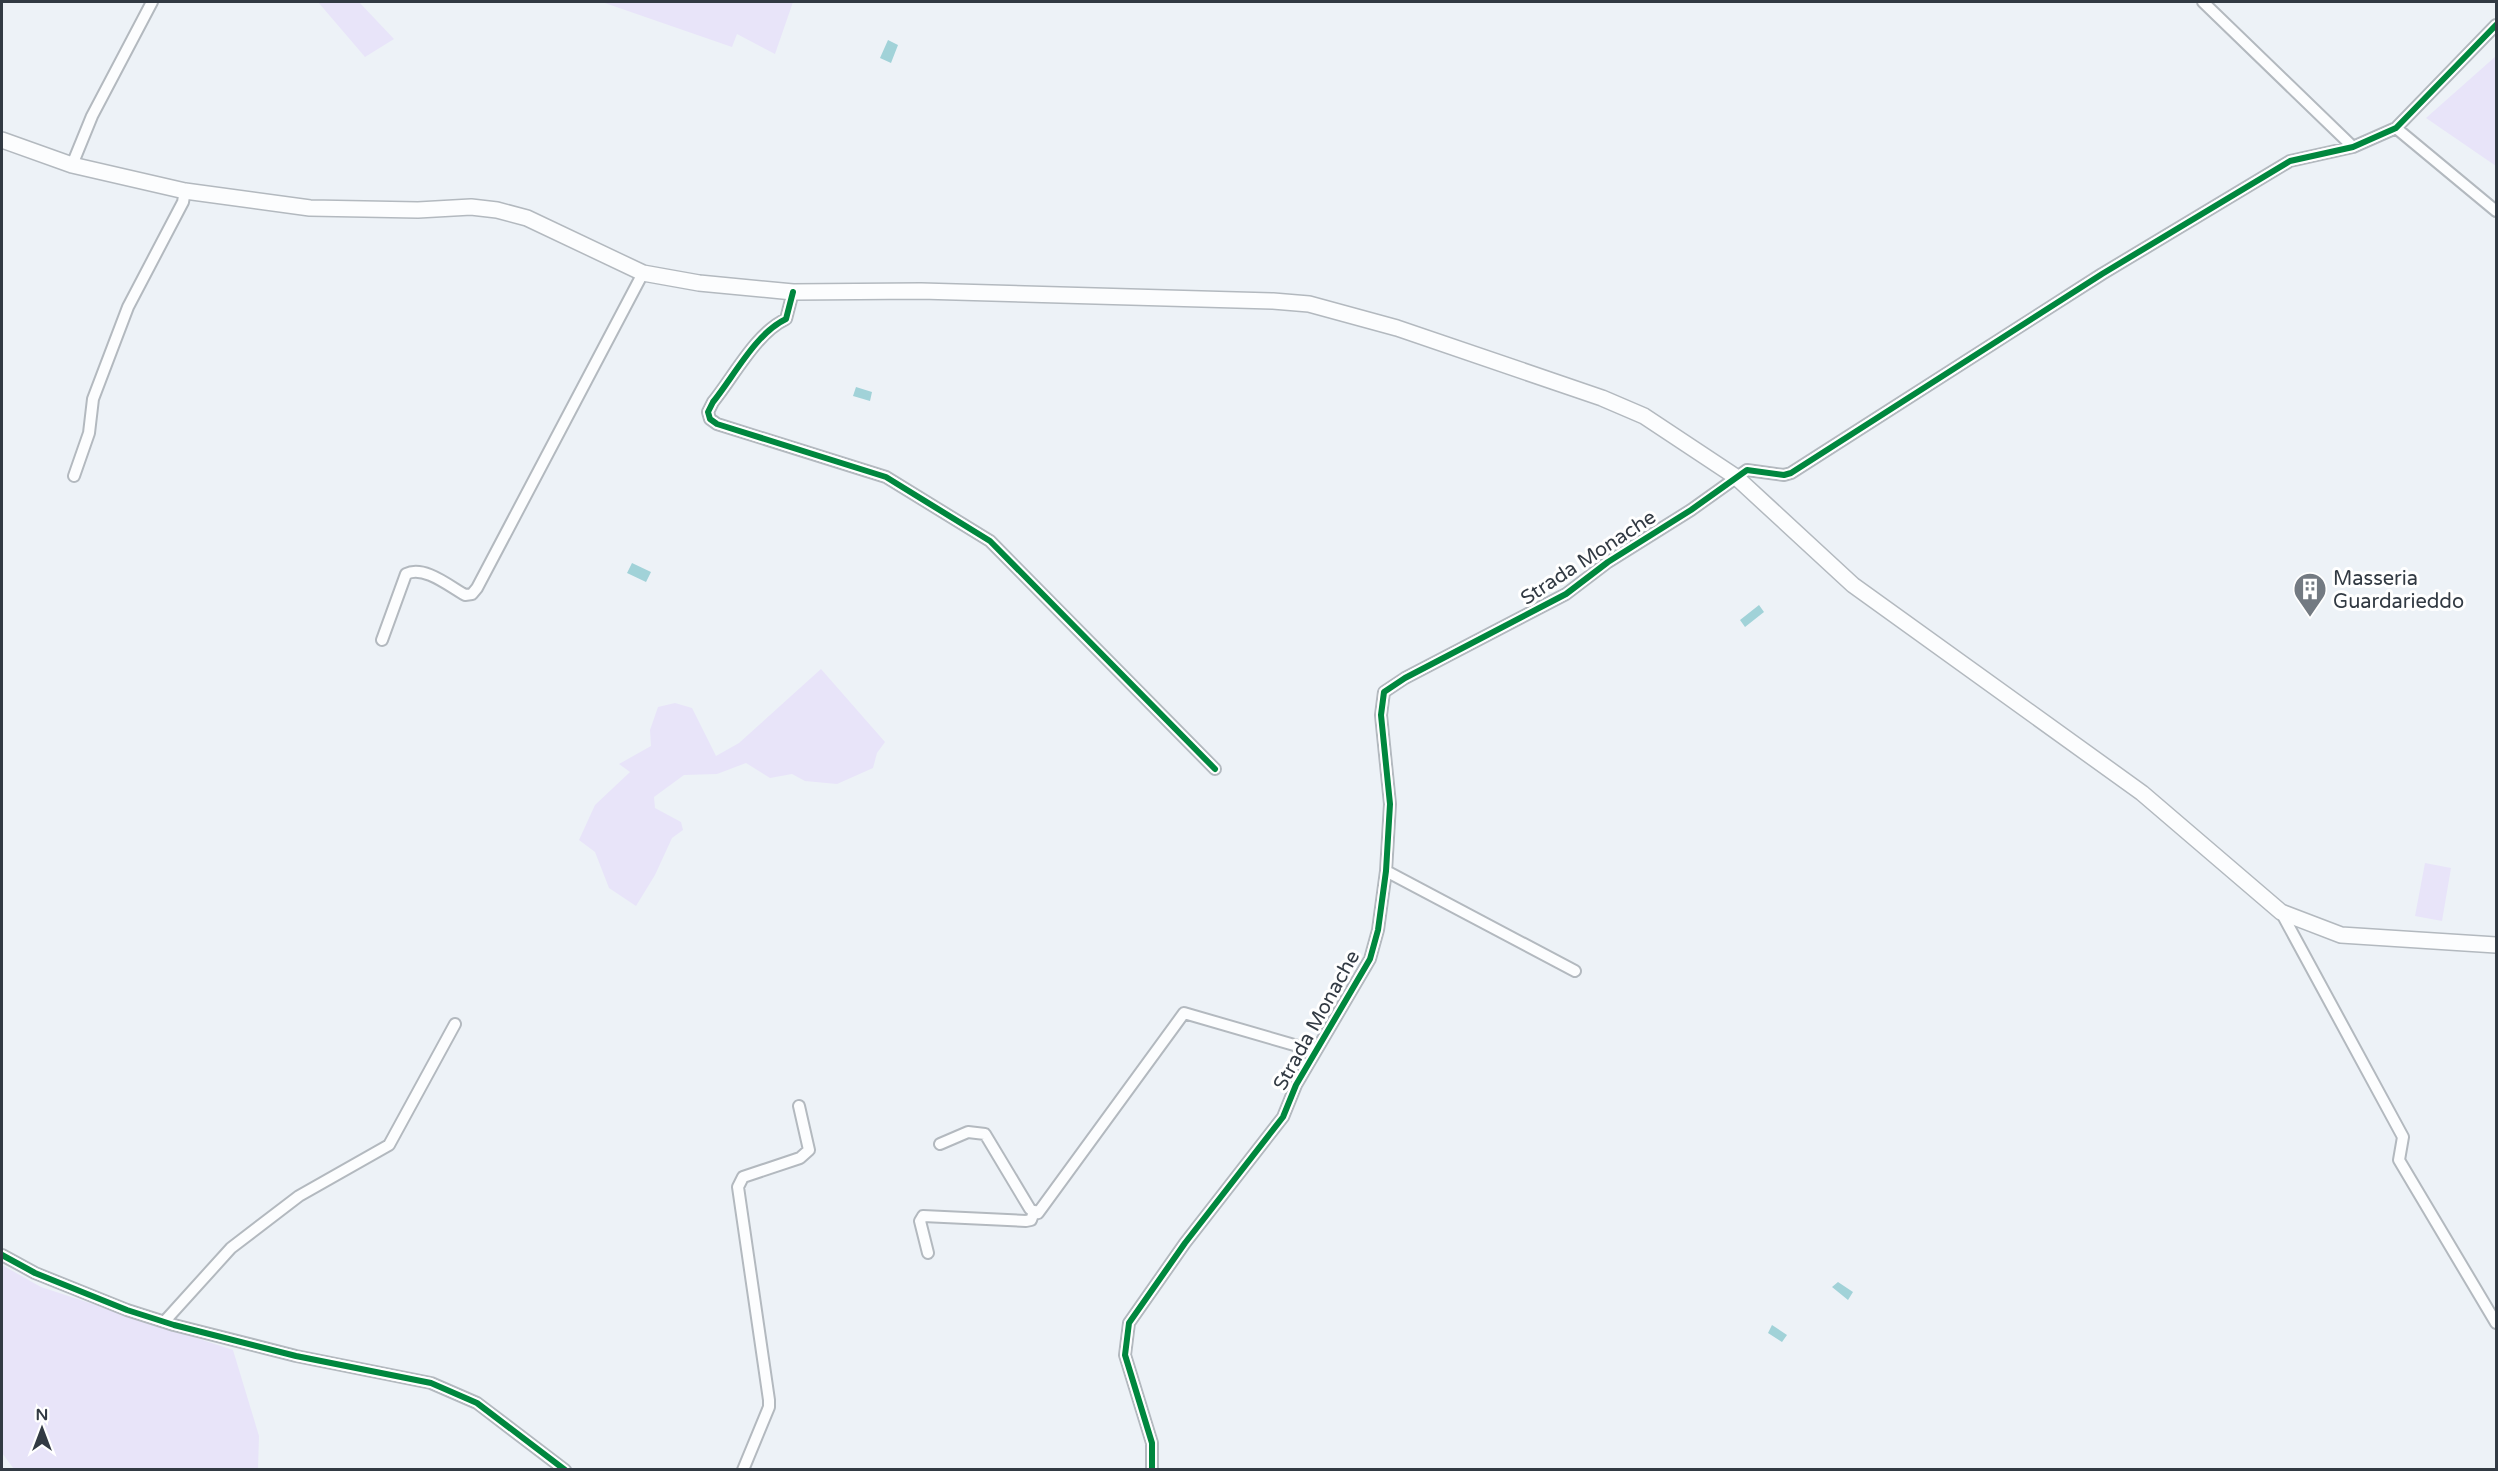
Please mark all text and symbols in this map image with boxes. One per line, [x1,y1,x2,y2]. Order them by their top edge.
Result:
street label: Strada Monache [1516,505,1661,610]
place label: Masseria Guardarieddo [2333,567,2464,614]
building icon: Masseria Guardarieddo [2292,571,2328,618]
street label: Strada Monache [1268,946,1365,1095]
north arrow [12,1399,72,1459]
text: N [36,1405,48,1425]

